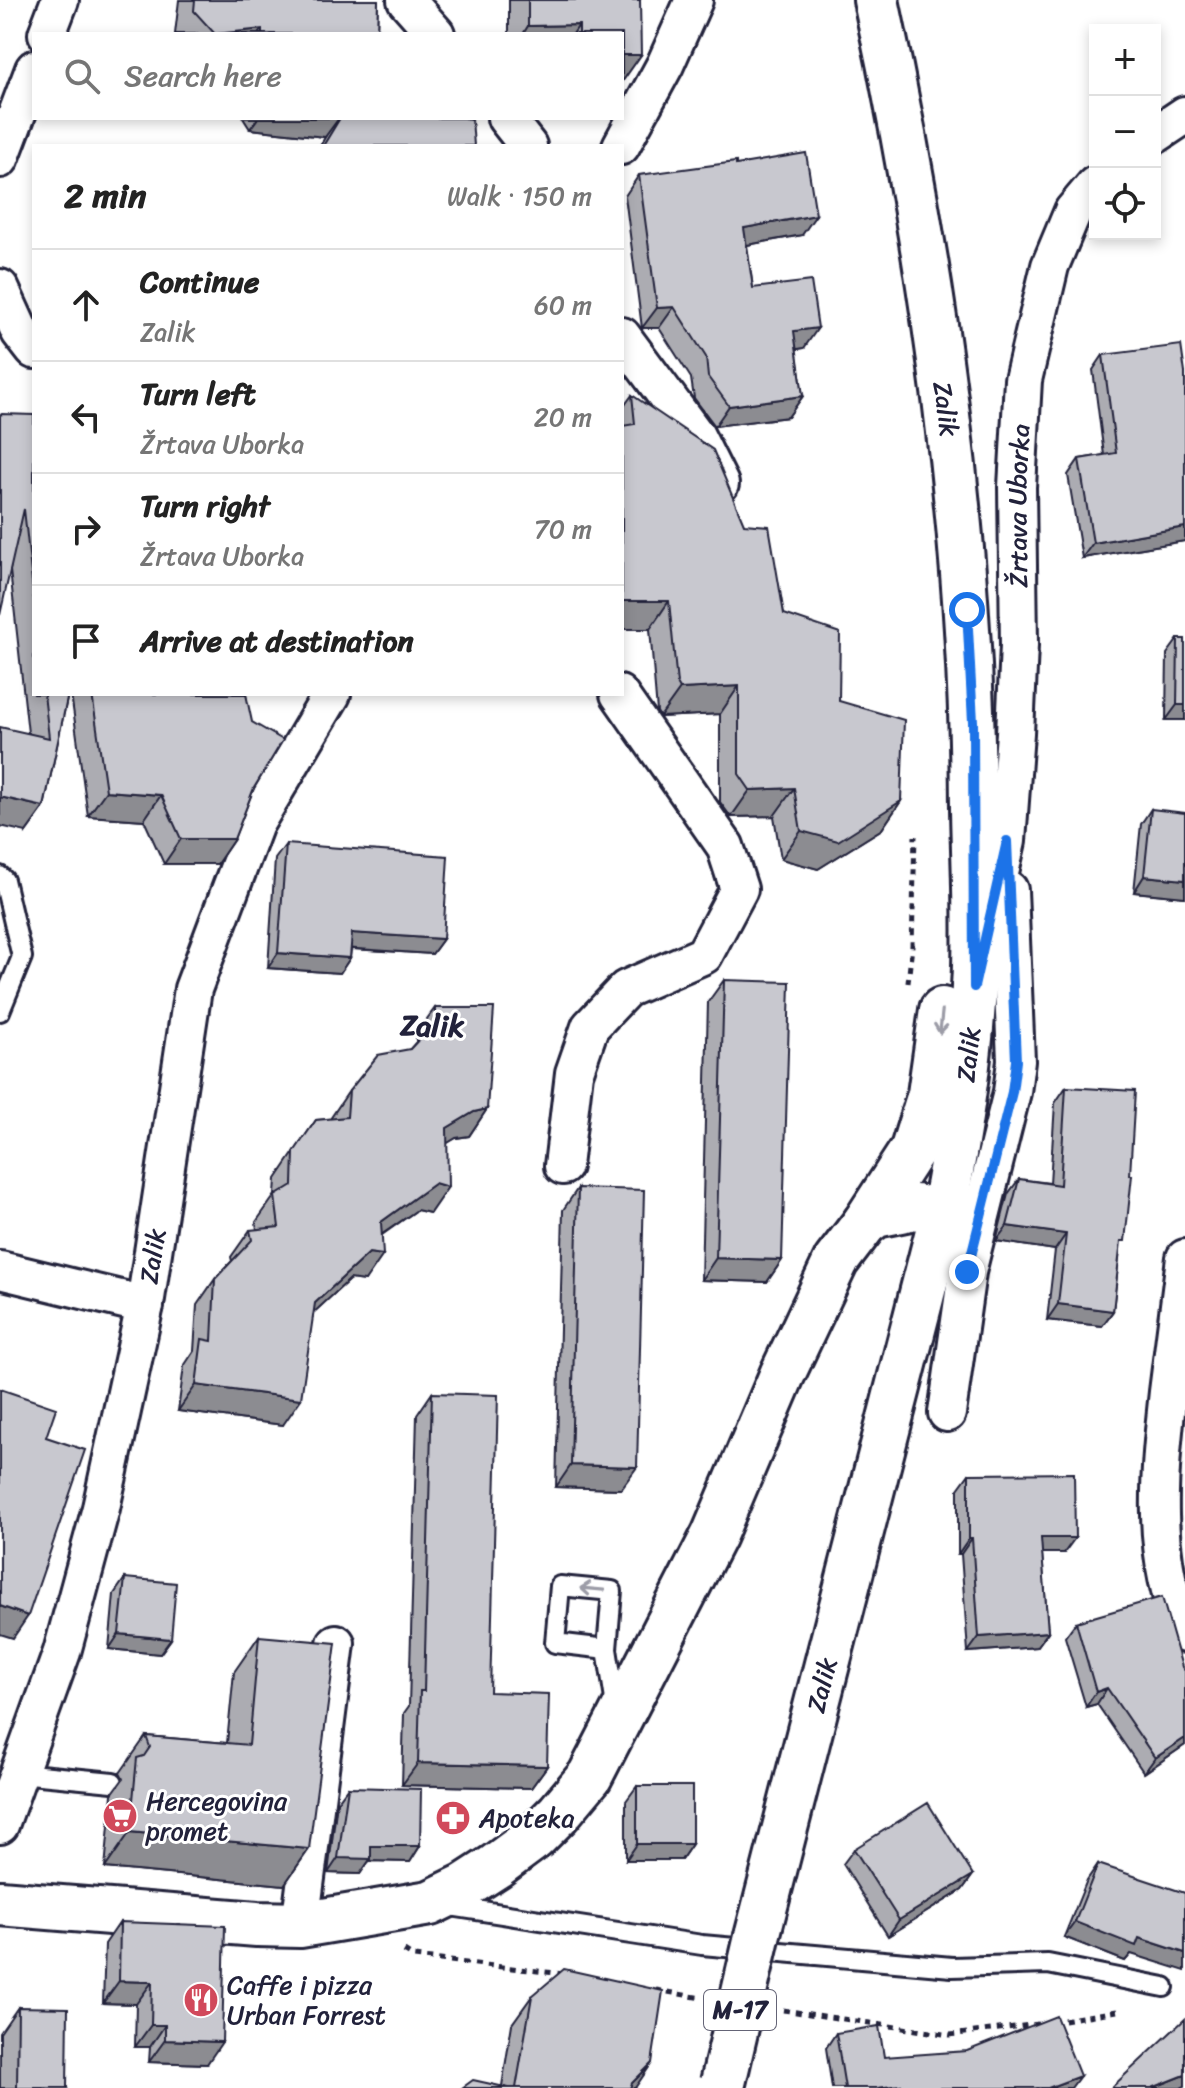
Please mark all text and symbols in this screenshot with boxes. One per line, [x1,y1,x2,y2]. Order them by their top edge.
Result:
map controls [1089,24,1161,240]
button: + [1089,24,1161,96]
search box [32,32,624,120]
text: Search here [124,49,282,103]
icon: search [60,54,104,98]
button: − [1089,96,1161,168]
text: 2 min [64,166,146,226]
button: locate [1089,168,1161,240]
text: Walk · 150 m [447,173,592,219]
text: Continue [140,255,259,309]
text: 60 m [534,282,592,328]
icon: ahead [64,283,108,327]
text: Zalik [140,309,196,355]
text: Turn left [140,367,256,421]
street label: Zalik [919,378,973,440]
text: 20 m [534,394,592,440]
icon: left [64,395,108,439]
text: Žrtava Uborka [140,421,304,467]
street label: Žrtava Uborka [994,422,1044,588]
text: Turn right [140,479,270,533]
text: 70 m [534,506,592,552]
icon: right [64,507,108,551]
text: Žrtava Uborka [140,533,304,579]
route start [949,592,985,628]
text: Arrive at destination [140,614,414,668]
icon: arrive [64,619,108,663]
district label: Zalik [399,999,465,1053]
one-way arrow [934,1008,949,1035]
street label: Zalik [942,1025,994,1085]
street label: Zalik [125,1225,179,1287]
route end [949,1254,985,1290]
one-way arrow [579,1581,606,1596]
street label: Zalik [792,1652,851,1718]
place label: Hercegovina promet [145,1778,288,1854]
place label: Apoteka [478,1795,575,1841]
supermarket icon: Hercegovina promet [101,1797,139,1835]
pharmacy icon: Apoteka [434,1799,472,1837]
place label: Caffe i pizza Urban Forrest [227,1962,386,2038]
restaurant icon: Caffe i pizza Urban Forrest [182,1981,220,2019]
road number: M-17 [704,1990,776,2030]

